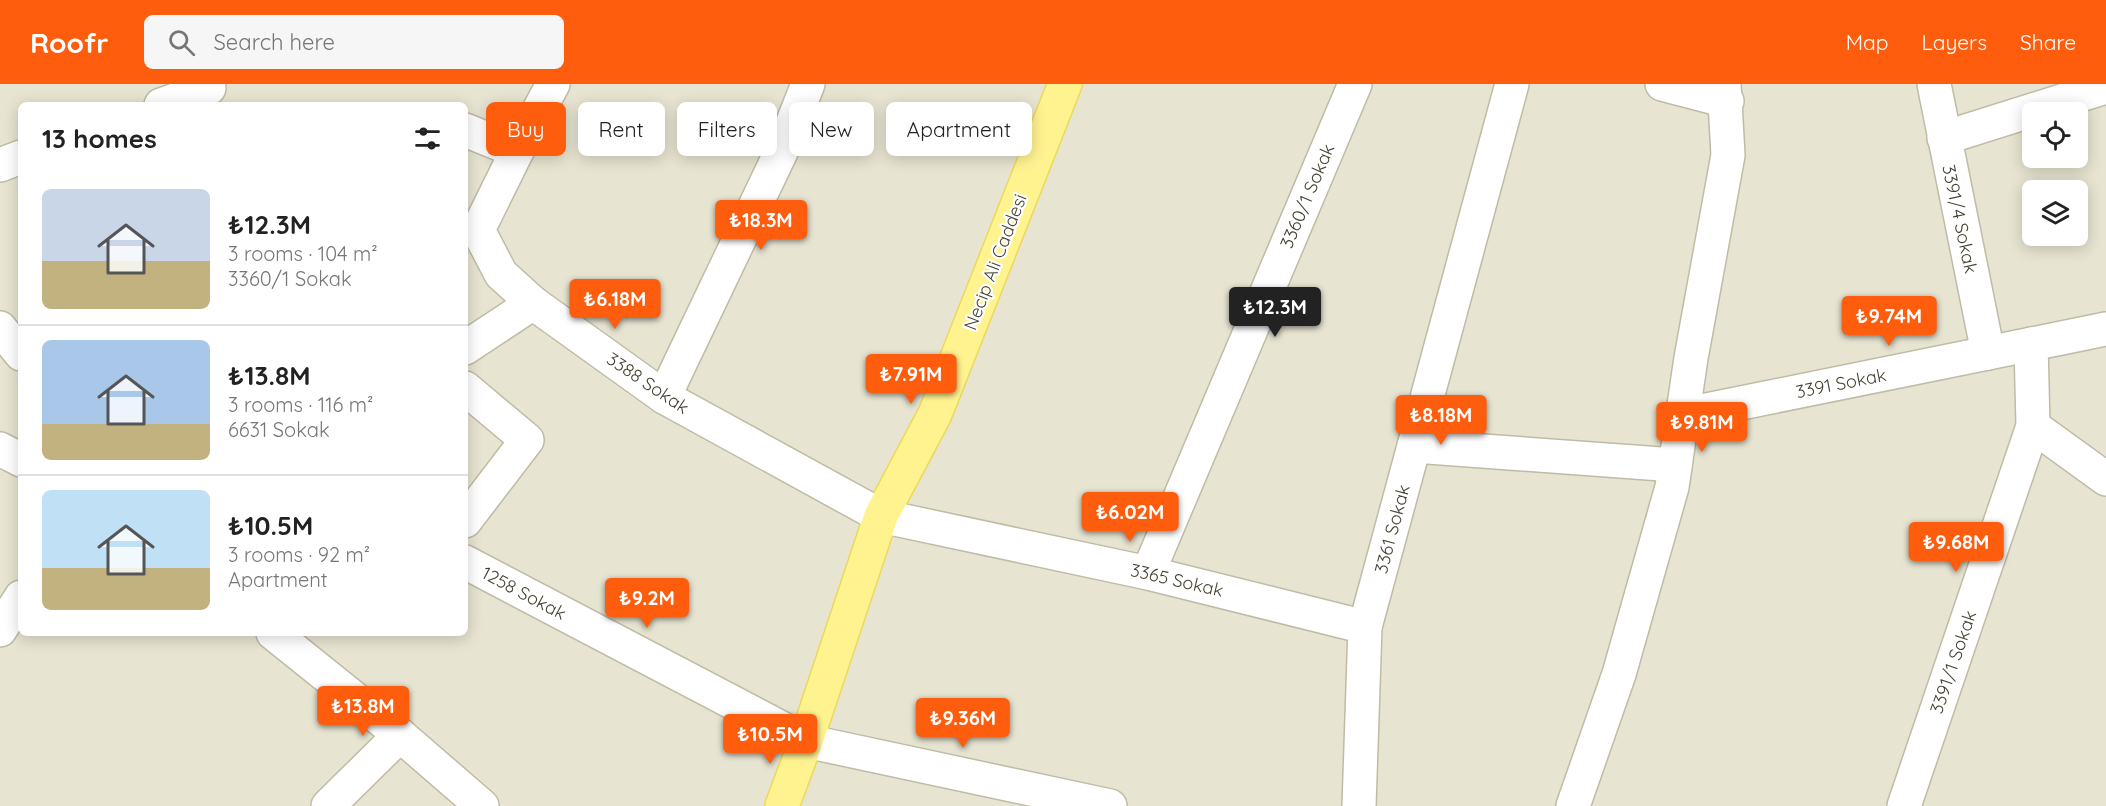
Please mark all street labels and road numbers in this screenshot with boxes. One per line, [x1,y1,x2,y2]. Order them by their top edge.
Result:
street label: 3360/1 Sokak [1275,140,1339,252]
street label: 3391/4 Sokak [1937,163,1983,275]
street label: Necip Ali Caddesi [959,191,1031,333]
street label: 3388 Sokak [602,347,694,419]
street label: 3391 Sokak [1794,363,1888,403]
street label: 3361 Sokak [1369,482,1415,576]
street label: 3365 Sokak [1128,558,1226,602]
street label: 1258 Sokak [478,561,570,625]
street label: 3391/1 Sokak [1925,607,1981,717]

